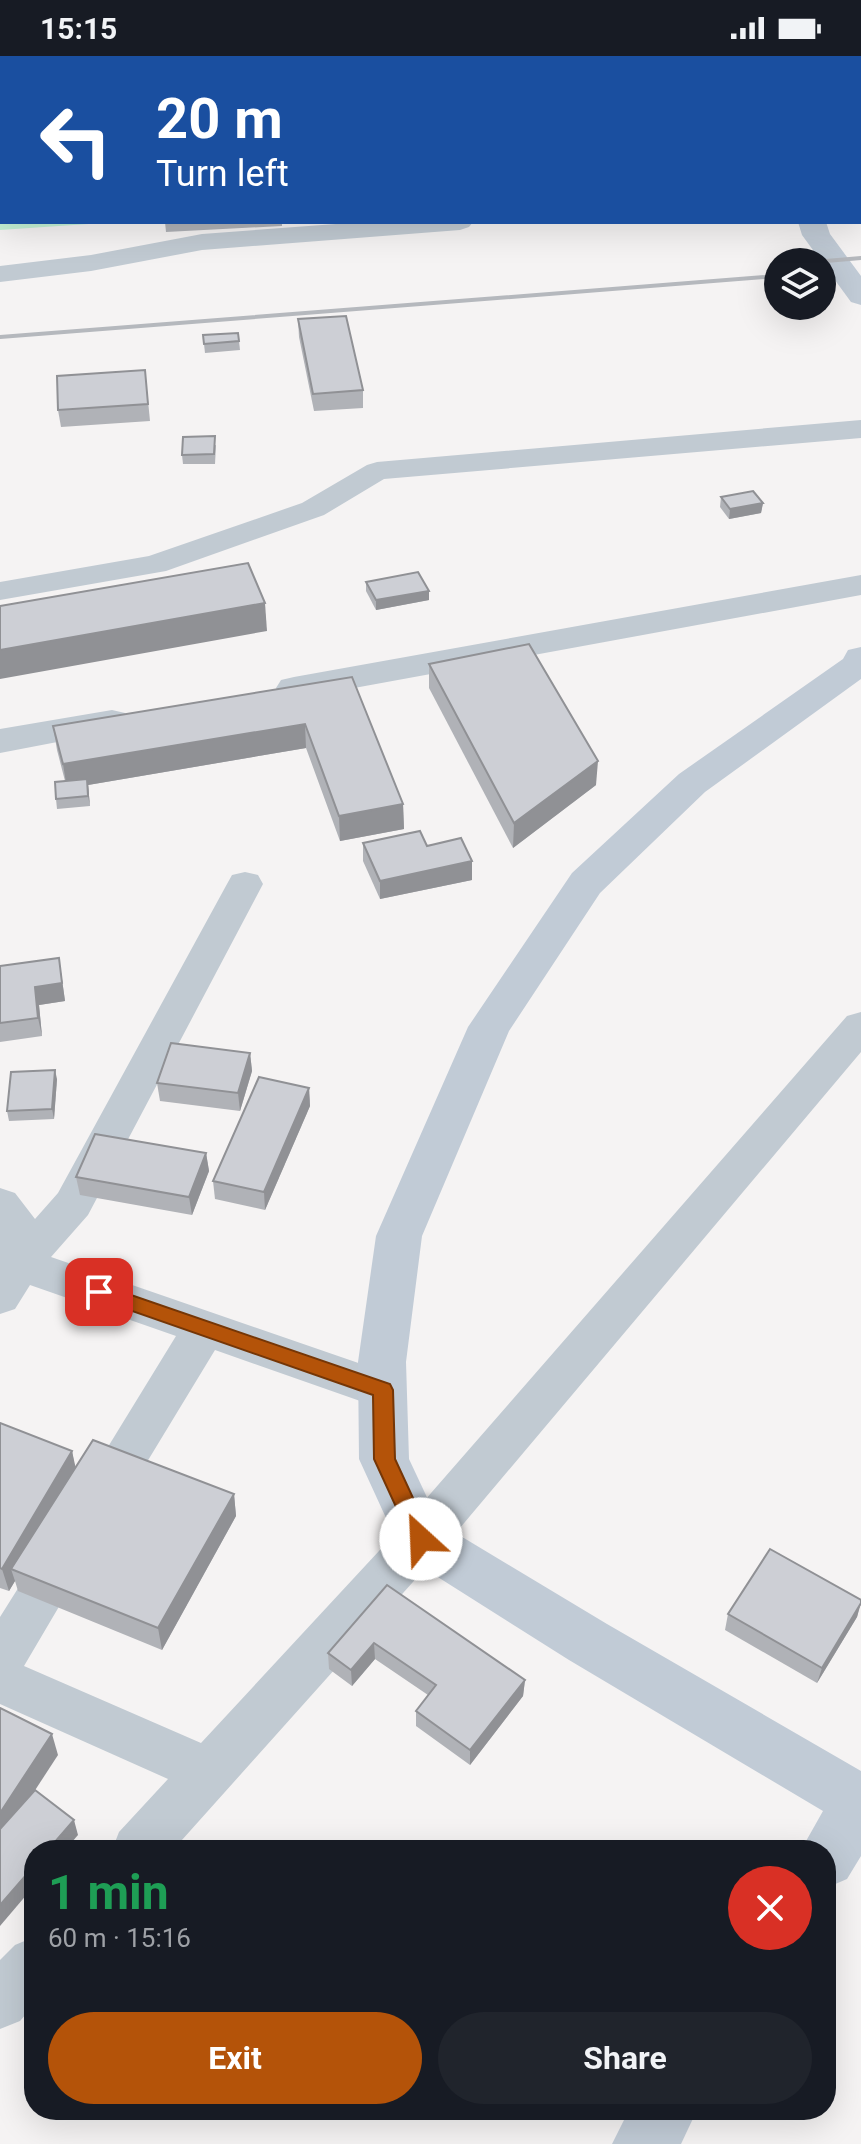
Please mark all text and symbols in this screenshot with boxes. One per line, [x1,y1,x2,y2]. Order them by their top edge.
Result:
text: 15:15 [40,11,117,46]
text: 20 m [156,86,283,152]
icon: left [24,88,128,192]
text: Turn left [156,153,289,195]
map controls [764,248,836,320]
button: layers [764,248,836,320]
pin [65,1258,133,1326]
icon: arrive [77,1270,121,1314]
position arrow [379,1497,463,1581]
text: 1 min [48,1864,169,1921]
button: close [728,1866,812,1950]
text: 60 m · 15:16 [48,1923,191,1953]
button: Exit [48,2012,422,2104]
button: Share [438,2012,812,2104]

